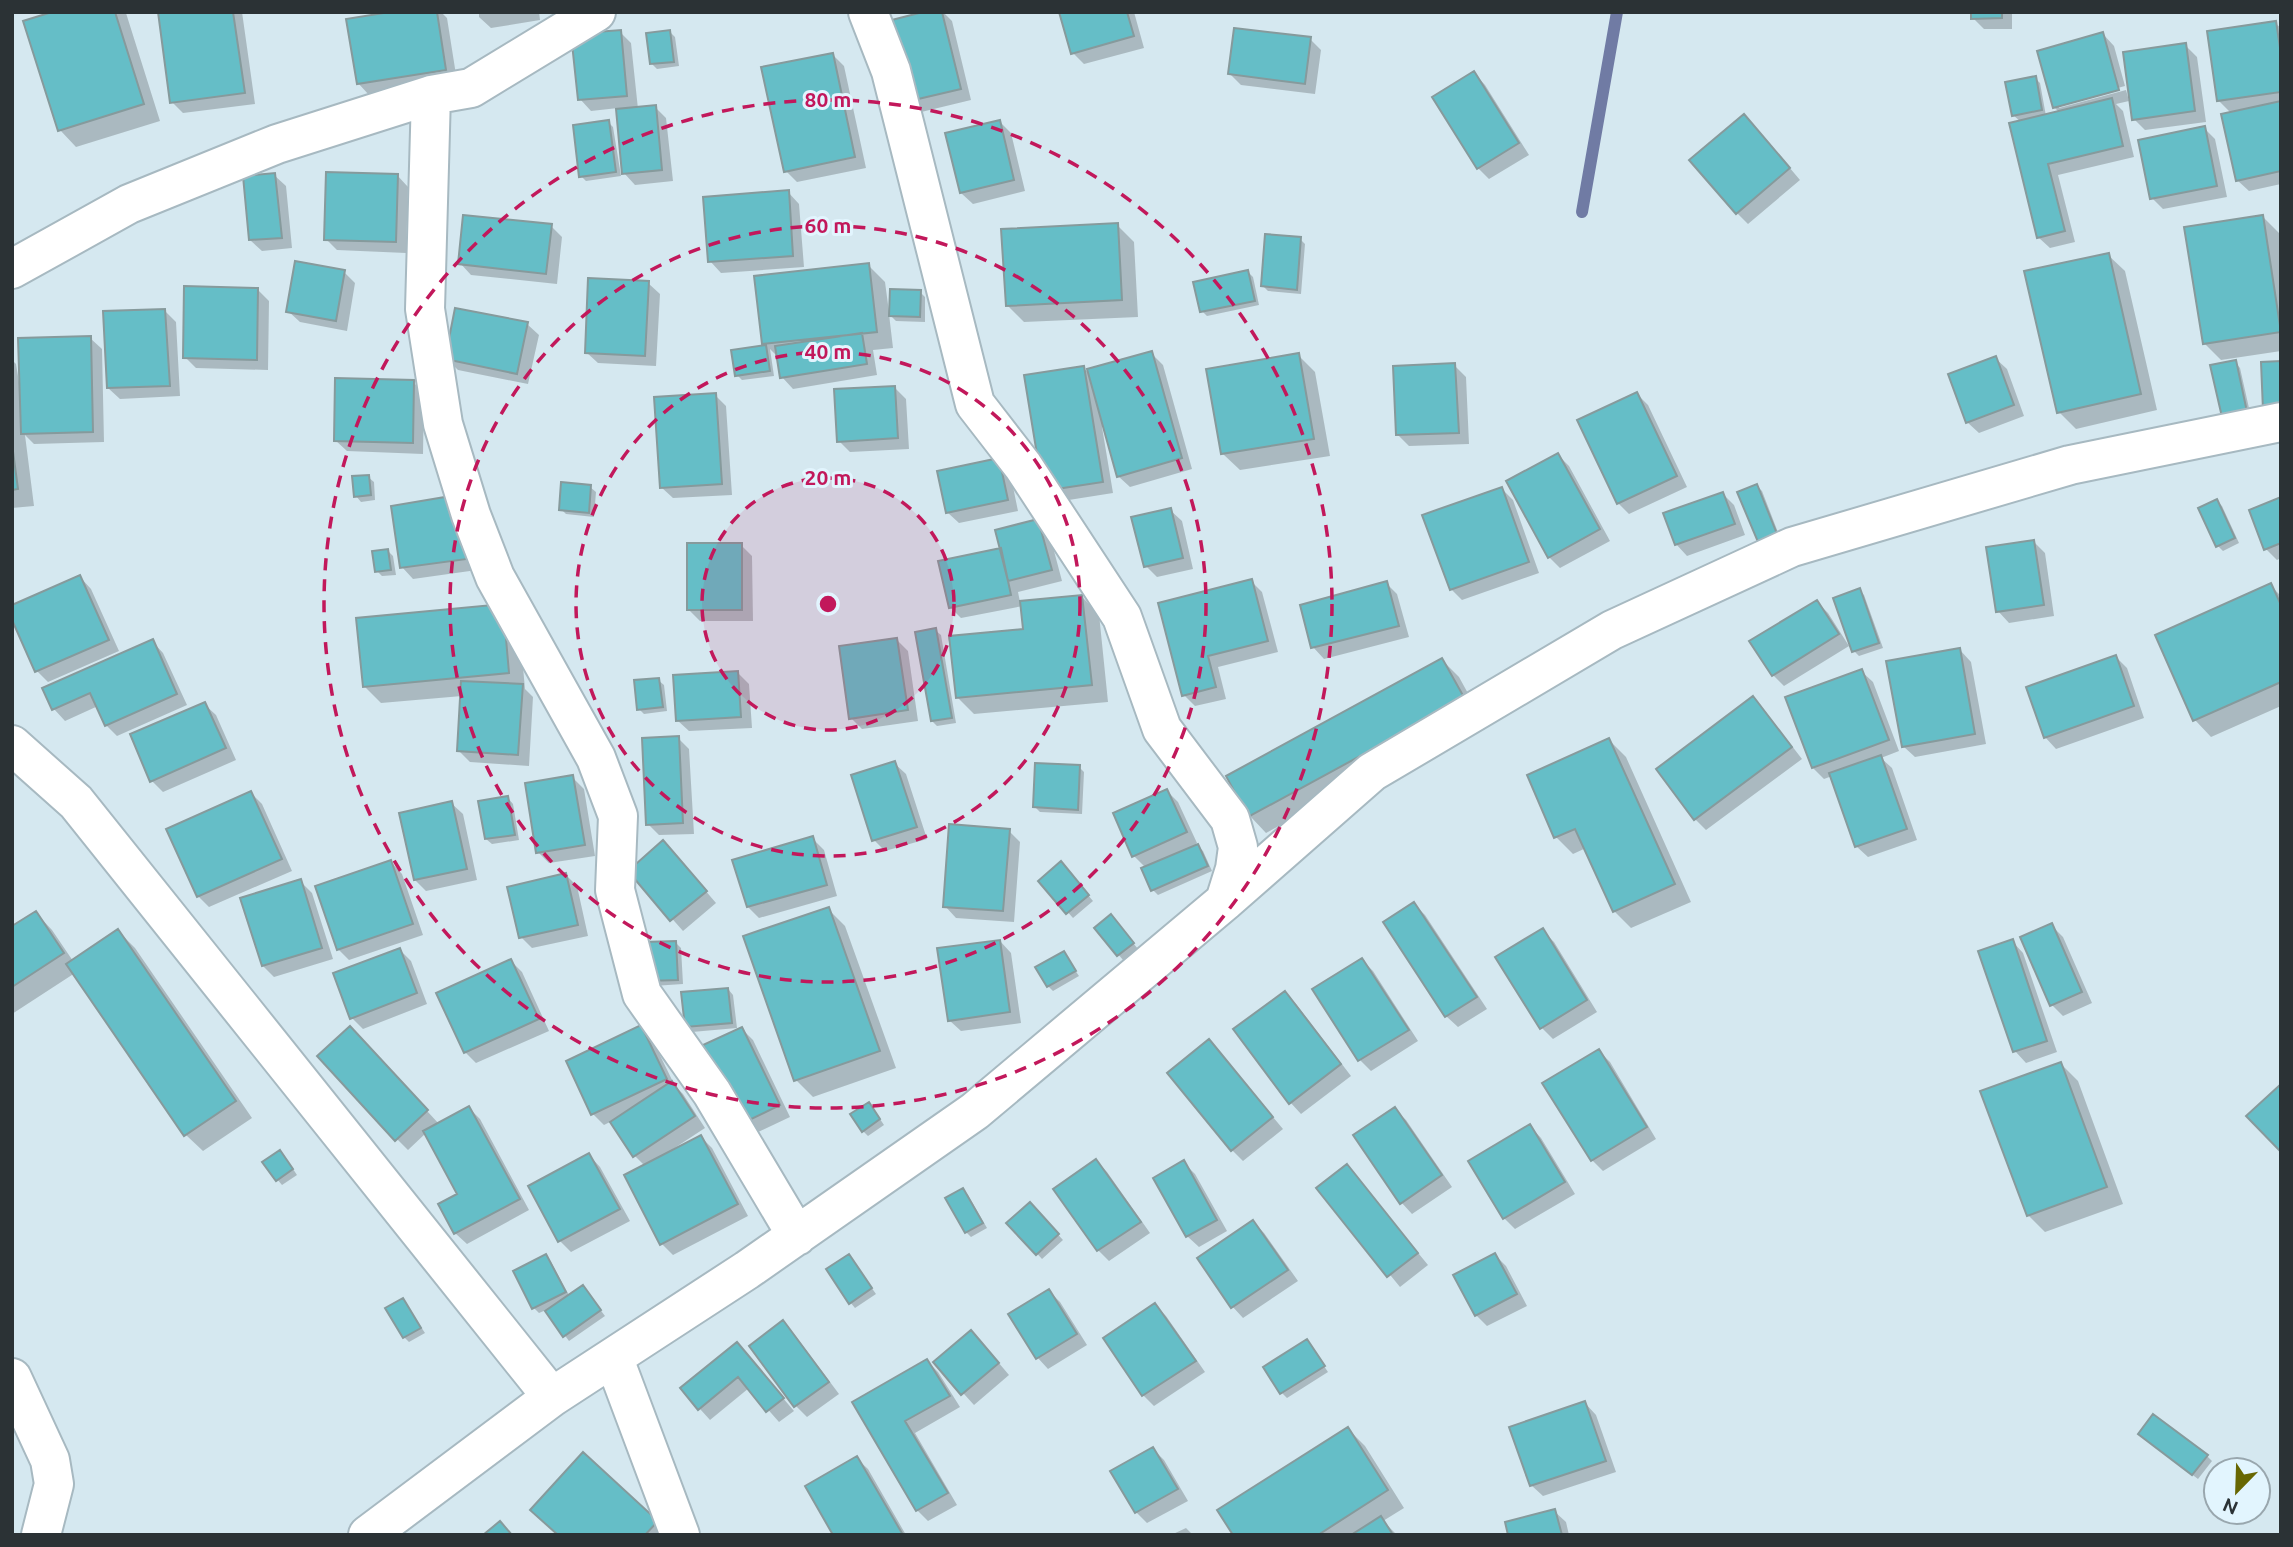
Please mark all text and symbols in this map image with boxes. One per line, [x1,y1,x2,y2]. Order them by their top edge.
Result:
text: 80 m [805,87,851,111]
text: 60 m [805,213,851,237]
text: 40 m [805,339,851,363]
text: 20 m [805,465,851,489]
centre of rings [816,592,840,616]
north arrow [2202,1456,2272,1526]
text: N [2220,1494,2241,1520]

